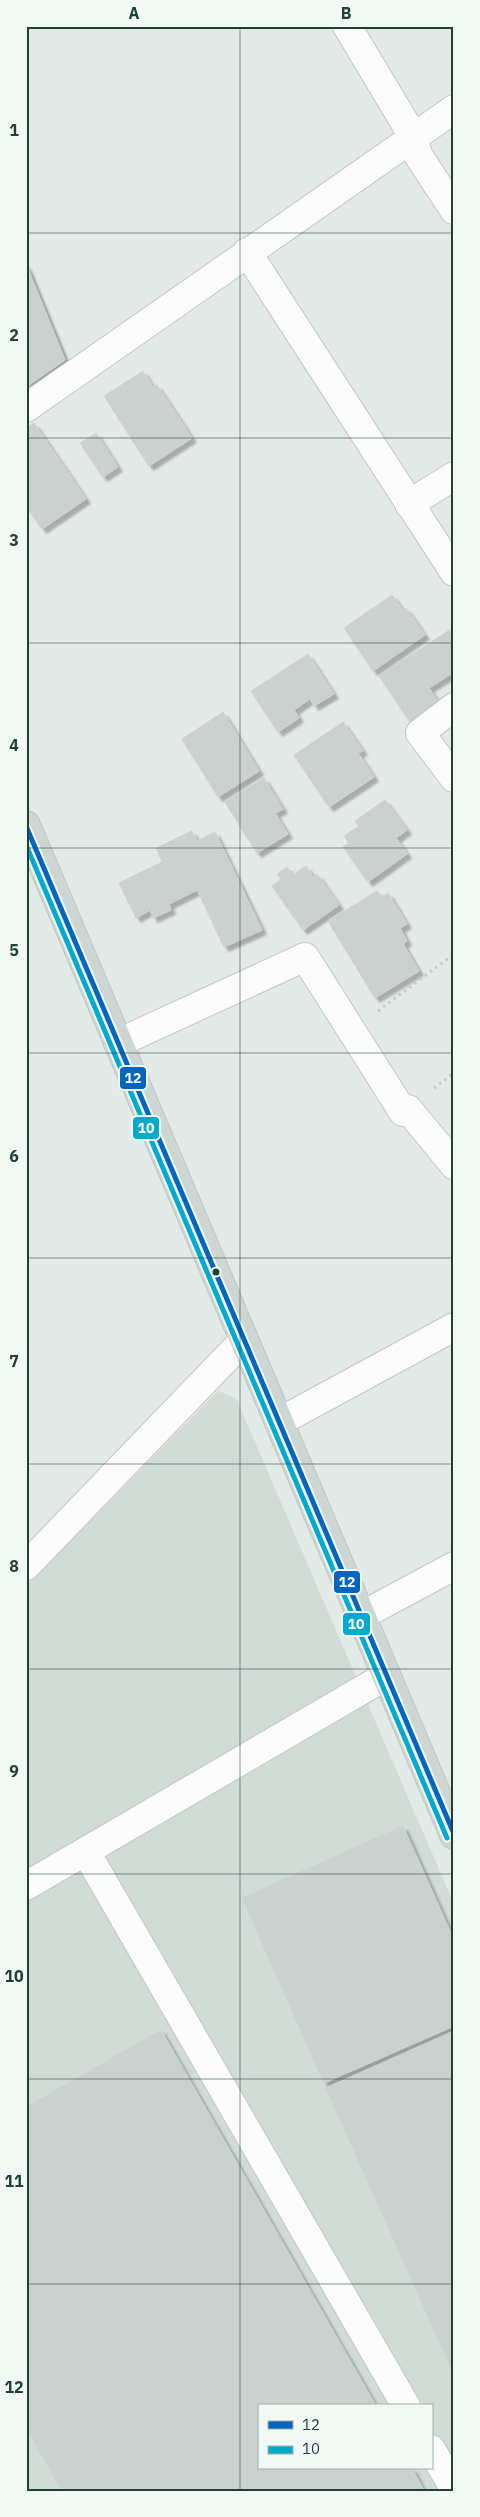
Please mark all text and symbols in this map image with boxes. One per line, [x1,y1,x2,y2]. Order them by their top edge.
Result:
text: A [129,3,140,23]
text: B [341,3,352,23]
text: 1 [9,120,19,140]
text: 2 [9,325,19,345]
text: 3 [9,530,19,550]
text: 4 [9,735,19,755]
text: 5 [9,940,19,960]
line badge: 12 [119,1066,147,1090]
text: 12 [125,1069,141,1087]
line badge: 10 [132,1116,160,1140]
text: 10 [138,1119,154,1137]
text: 6 [9,1146,19,1166]
unlabelled marker [211,1267,221,1277]
text: 7 [9,1351,19,1371]
text: 8 [9,1556,19,1576]
line badge: 12 [333,1570,361,1594]
text: 12 [339,1573,355,1591]
line badge: 10 [342,1612,371,1636]
text: 10 [348,1615,364,1633]
text: 9 [9,1761,19,1781]
text: 10 [4,1966,24,1986]
text: 11 [4,2171,24,2191]
text: 12 [4,2377,24,2397]
legend [258,2404,432,2470]
text: 12 [302,2415,320,2434]
text: 10 [302,2439,320,2458]

